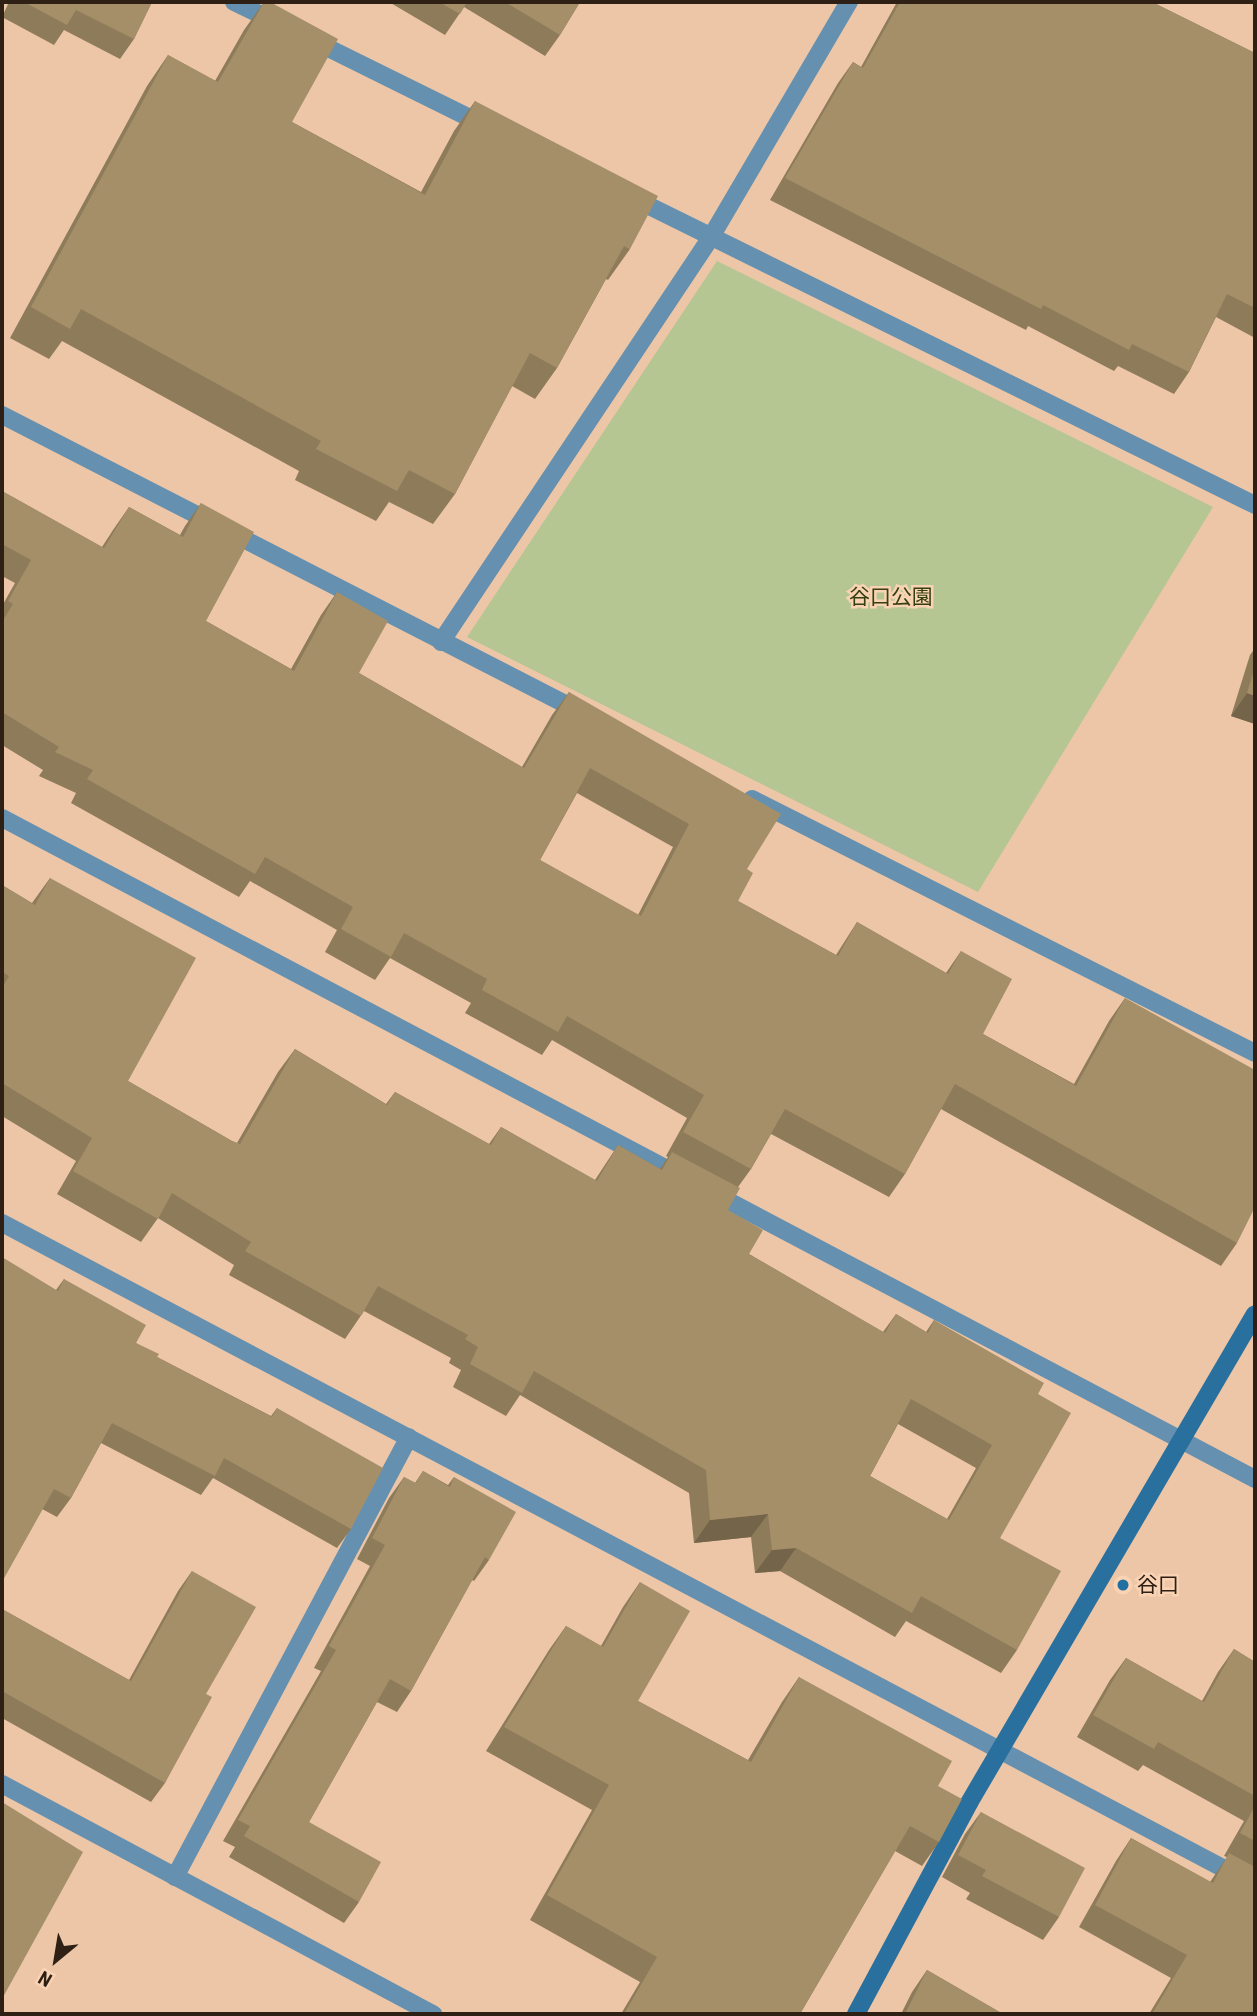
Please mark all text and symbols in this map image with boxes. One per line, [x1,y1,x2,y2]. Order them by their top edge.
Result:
park label: 谷口公園 [849,584,933,610]
place label: 谷口 [1137,1572,1179,1598]
marker: 谷口 [1115,1577,1131,1593]
north arrow [21,1925,91,1995]
text: N [34,1966,56,1991]

